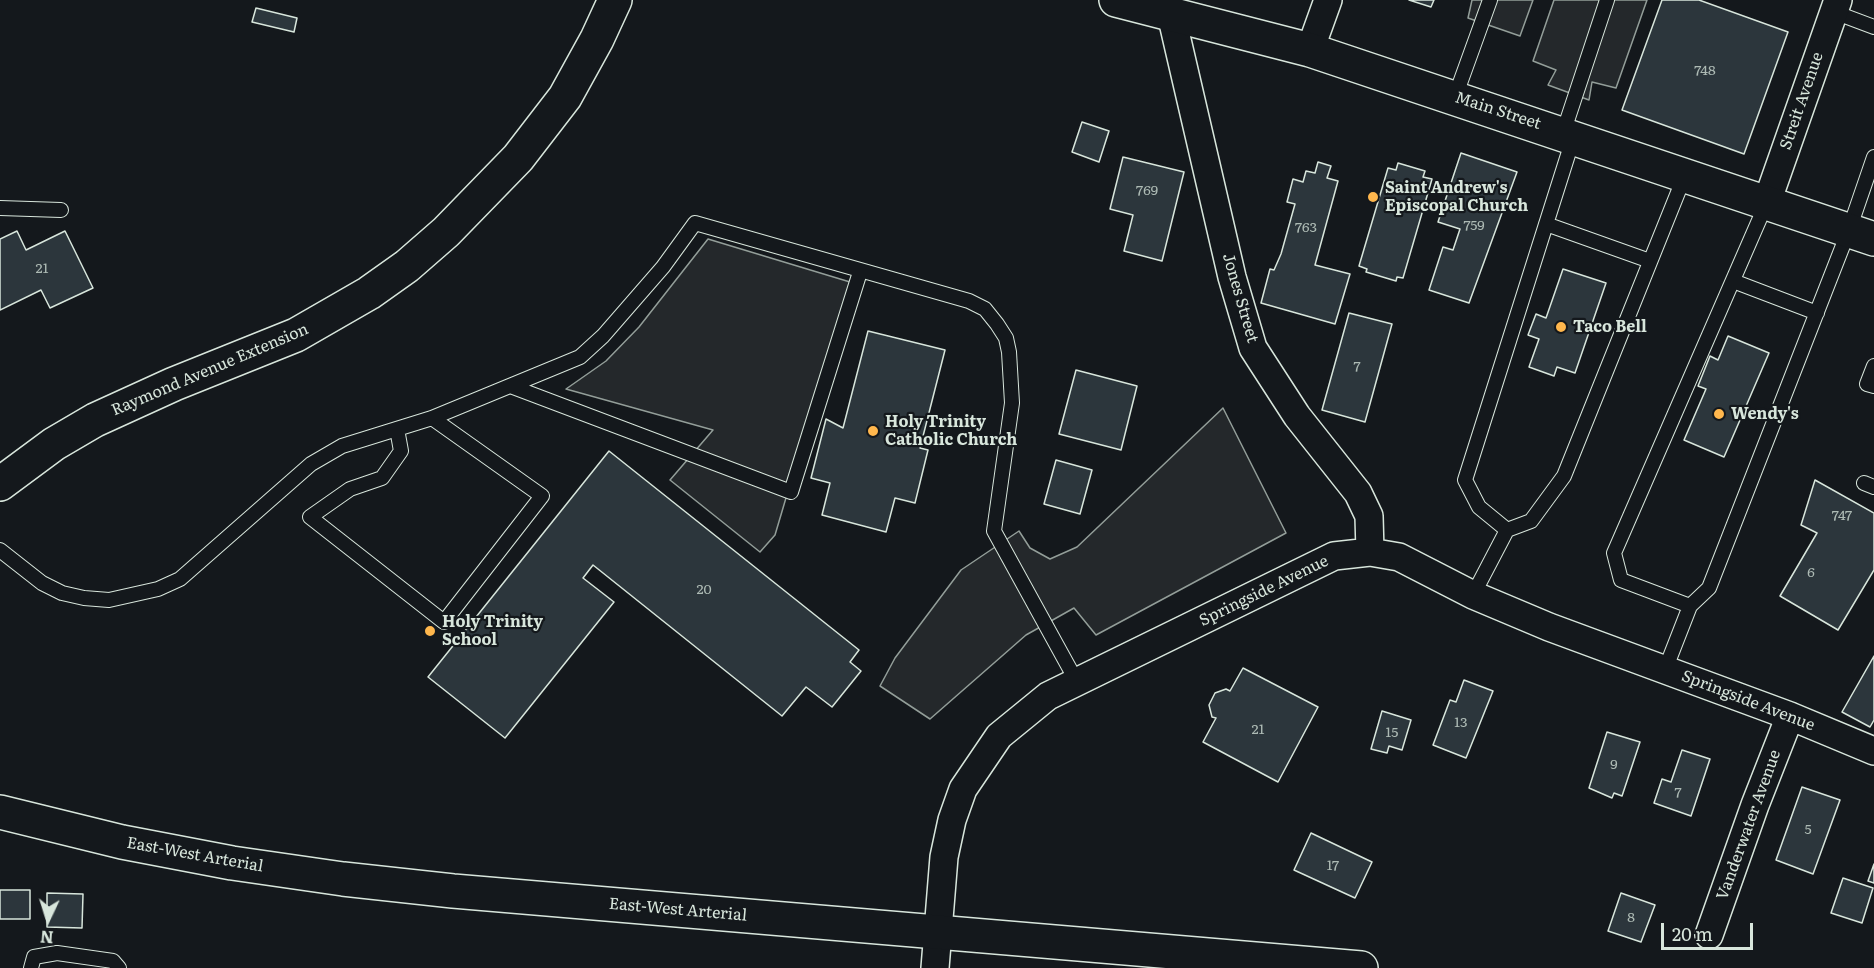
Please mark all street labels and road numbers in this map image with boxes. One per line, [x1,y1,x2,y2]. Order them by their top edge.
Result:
street label: Streit Avenue [1776,50,1828,152]
street label: Main Street [1453,88,1543,134]
street label: Jones Street [1218,251,1262,345]
street label: Raymond Avenue Extension [109,320,311,420]
street label: Springside Avenue [1196,551,1332,631]
street label: Springside Avenue [1679,667,1817,735]
street label: Vanderwater Avenue [1713,747,1785,903]
street label: East-West Arterial [125,834,265,876]
street label: East-West Arterial [608,894,748,926]

